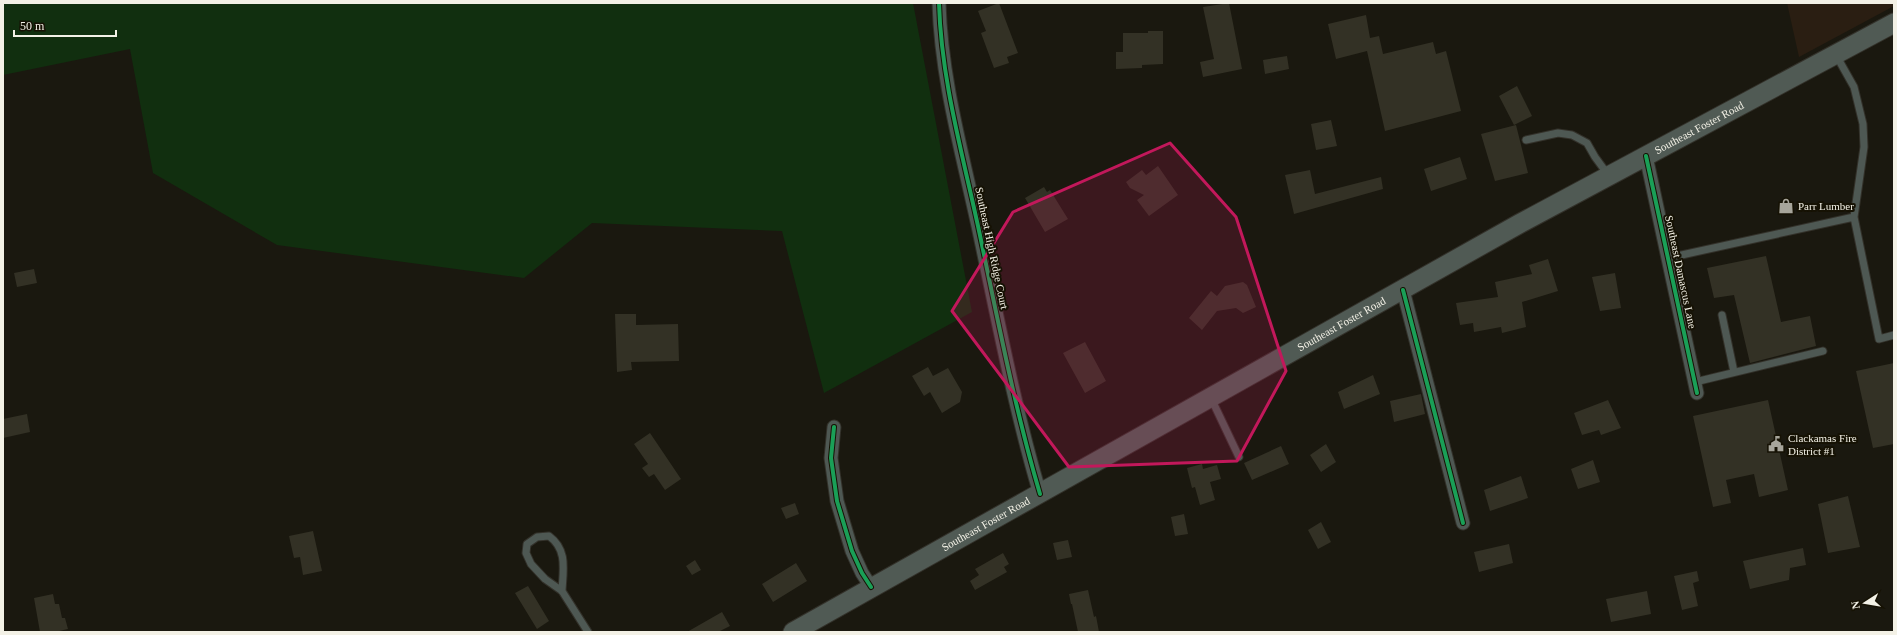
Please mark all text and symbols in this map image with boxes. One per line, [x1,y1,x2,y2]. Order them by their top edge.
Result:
scale bar [14,12,116,38]
text: 50 m [20,19,45,33]
street label: Southeast Foster Road [1652,99,1746,156]
street label: Southeast High Ridge Court [973,186,1011,310]
shop icon: Parr Lumber [1777,197,1795,215]
place label: Parr Lumber [1798,200,1854,212]
street label: Southeast Damascus Lane [1663,214,1699,330]
street label: Southeast Foster Road [1295,294,1388,353]
place label: Clackamas Fire District #1 [1788,432,1857,457]
public building icon: Clackamas Fire District #1 [1767,435,1785,453]
street label: Southeast Foster Road [940,494,1032,553]
north arrow [1845,583,1885,623]
text: N [1849,600,1862,610]

